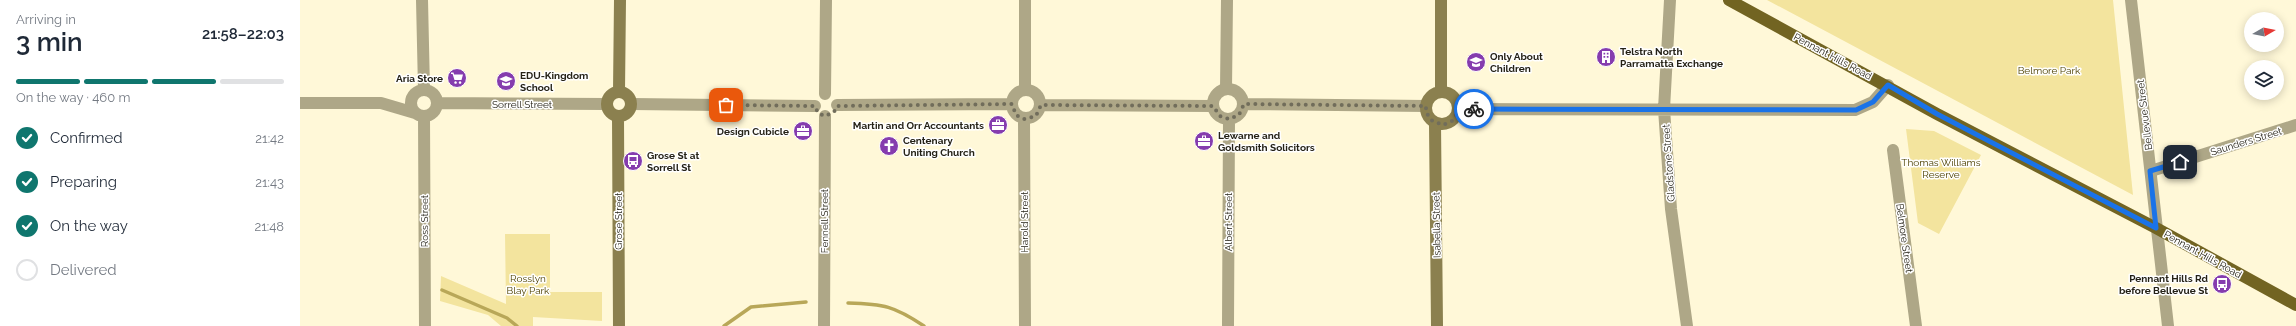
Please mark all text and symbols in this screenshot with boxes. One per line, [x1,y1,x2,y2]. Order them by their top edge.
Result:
text: Arriving in [16,12,76,27]
north arrow [2244,12,2284,52]
map controls [2244,12,2284,100]
text: 21:58–22:03 [202,25,284,43]
text: 3 min [16,27,83,57]
street label: Pennant Hills Road [1792,31,1874,82]
building icon: Telstra North Parramatta Exchange [1595,46,1617,68]
place label: Telstra North Parramatta Exchange [1620,46,1723,69]
school or university icon: Only About Children [1465,51,1487,73]
place label: Only About Children [1490,51,1543,74]
button: layers [2244,60,2284,100]
park label: Belmore Park [2018,65,2081,76]
supermarket icon: Aria Store [446,67,468,89]
school or university icon: EDU-Kingdom School [495,70,517,92]
place label: EDU-Kingdom School [520,70,588,93]
place label: Aria Store [396,73,443,84]
street label: Bellevue Street [2135,78,2154,151]
pin [709,88,743,122]
courier [1454,89,1494,129]
text: On the way · 460 m [16,90,130,105]
icon: bag [715,94,737,116]
icon: bike [1463,98,1485,120]
street label: Sorrell Street [492,99,553,110]
office icon: Martin and Orr Accountants [987,114,1009,136]
office icon: Design Cubicle [792,120,814,142]
place label: Martin and Orr Accountants [853,120,984,131]
street label: Gladstone Street [1660,123,1677,202]
street label: Saunders Street [2209,125,2284,158]
place label: Design Cubicle [717,126,789,137]
icon: check [16,127,38,149]
text: Confirmed [50,129,123,147]
office icon: Lewarne and Goldsmith Solicitors [1193,130,1215,152]
place label: Lewarne and Goldsmith Solicitors [1218,130,1315,153]
text: 21:42 [255,131,284,146]
church icon: Centenary Uniting Church [878,135,900,157]
place label: Centenary Uniting Church [903,135,975,158]
pin [2163,145,2197,179]
bus stop icon: Grose St at Sorrell St [622,150,644,172]
place label: Grose St at Sorrell St [647,150,699,173]
icon: home [2169,151,2191,173]
park label: Thomas Williams Reserve [1901,157,1981,180]
icon: check [16,171,38,193]
text: Preparing [50,173,117,191]
text: 21:43 [255,175,284,190]
street label: Fennell Street [819,188,830,253]
street label: Harold Street [1019,191,1030,253]
street label: Isabella Street [1430,191,1443,258]
street label: Grose Street [613,192,624,250]
street label: Albert Street [1223,192,1234,251]
street label: Ross Street [419,194,430,247]
street label: Belmore Street [1894,203,1915,274]
icon: check [16,215,38,237]
text: On the way [50,217,128,235]
text: 21:48 [254,219,284,234]
street label: Pennant Hills Road [2162,228,2244,280]
text: Delivered [50,261,117,279]
park label: Rosslyn Blay Park [507,273,550,296]
place label: Pennant Hills Rd before Bellevue St [2119,273,2209,296]
bus stop icon: Pennant Hills Rd before Bellevue St [2211,273,2233,295]

